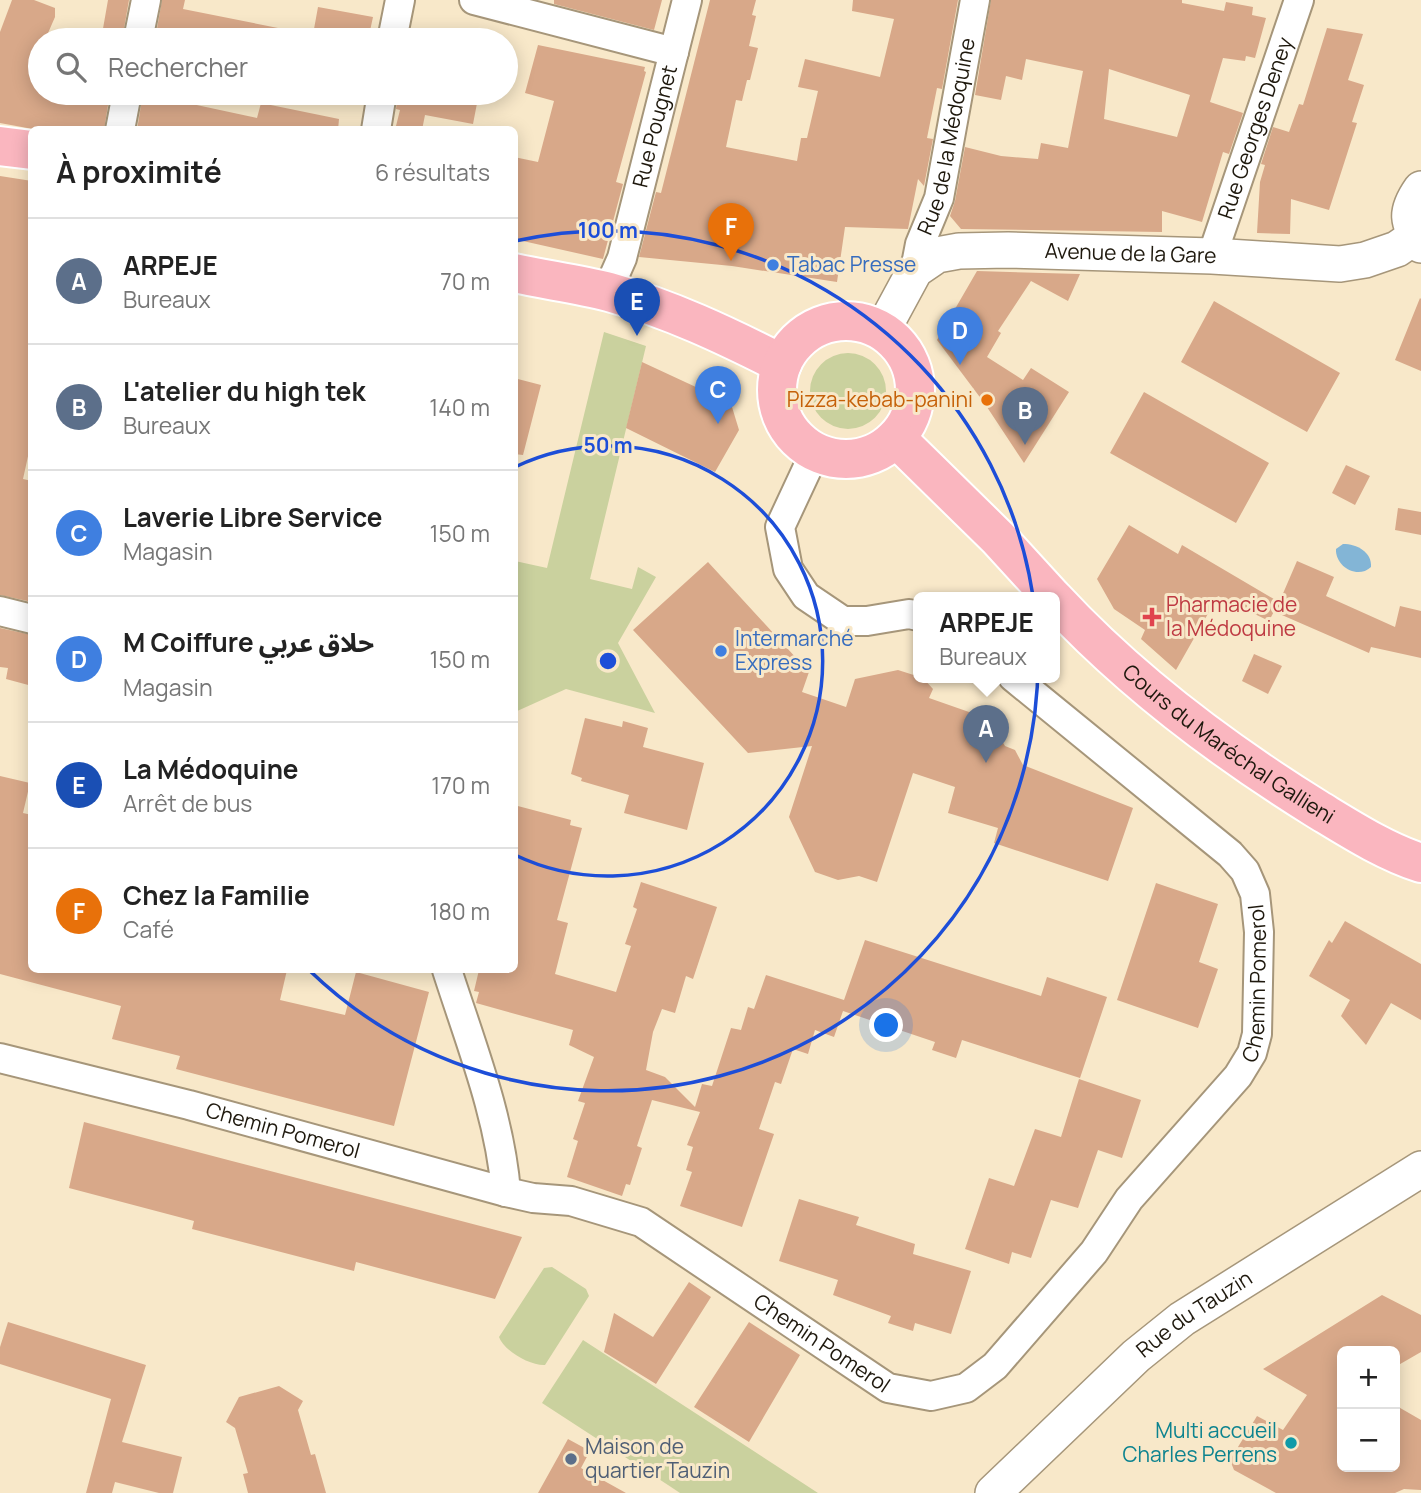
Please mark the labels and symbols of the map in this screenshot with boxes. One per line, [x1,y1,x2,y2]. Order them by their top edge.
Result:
street label: Rue Georges Deney [1211,33,1298,223]
street label: Rue de la Médoquine [910,36,981,239]
street label: Rue Pougnet [625,62,683,190]
pin: F [708,203,754,261]
text: 100 m [578,216,638,244]
street label: Avenue de la Gare [1044,236,1217,269]
place label: Tabac Presse [787,250,916,278]
marker: Tabac Presse [765,257,781,273]
pin: E [614,278,660,336]
pin: D [937,307,983,365]
pin: C [695,366,741,424]
place label: Pizza-kebab-panini [787,385,973,413]
pin: B [1002,387,1048,445]
marker: Pizza-kebab-panini [979,392,995,408]
text: 50 m [583,431,633,459]
place label: Pharmacie de la Médoquine [1166,590,1297,642]
marker: Pharmacie de la Médoquine [1144,609,1160,625]
place label: Intermarché Express [735,624,853,676]
marker: Intermarché Express [713,643,729,659]
centre of rings [596,649,620,673]
street label: Cours du Maréchal Gallieni [1117,657,1341,830]
pin: A [963,705,1009,763]
street label: Chemin Pomerol [1234,903,1272,1068]
your location [869,1008,903,1042]
street label: Chemin Pomerol [203,1095,363,1164]
street label: Rue du Tauzin [1130,1264,1257,1363]
street label: Chemin Pomerol [749,1287,896,1398]
place label: Multi accueil Charles Perrens [1123,1416,1277,1468]
place label: Maison de quartier Tauzin [585,1432,730,1484]
marker: Multi accueil Charles Perrens [1283,1435,1299,1451]
marker: Maison de quartier Tauzin [563,1451,579,1467]

